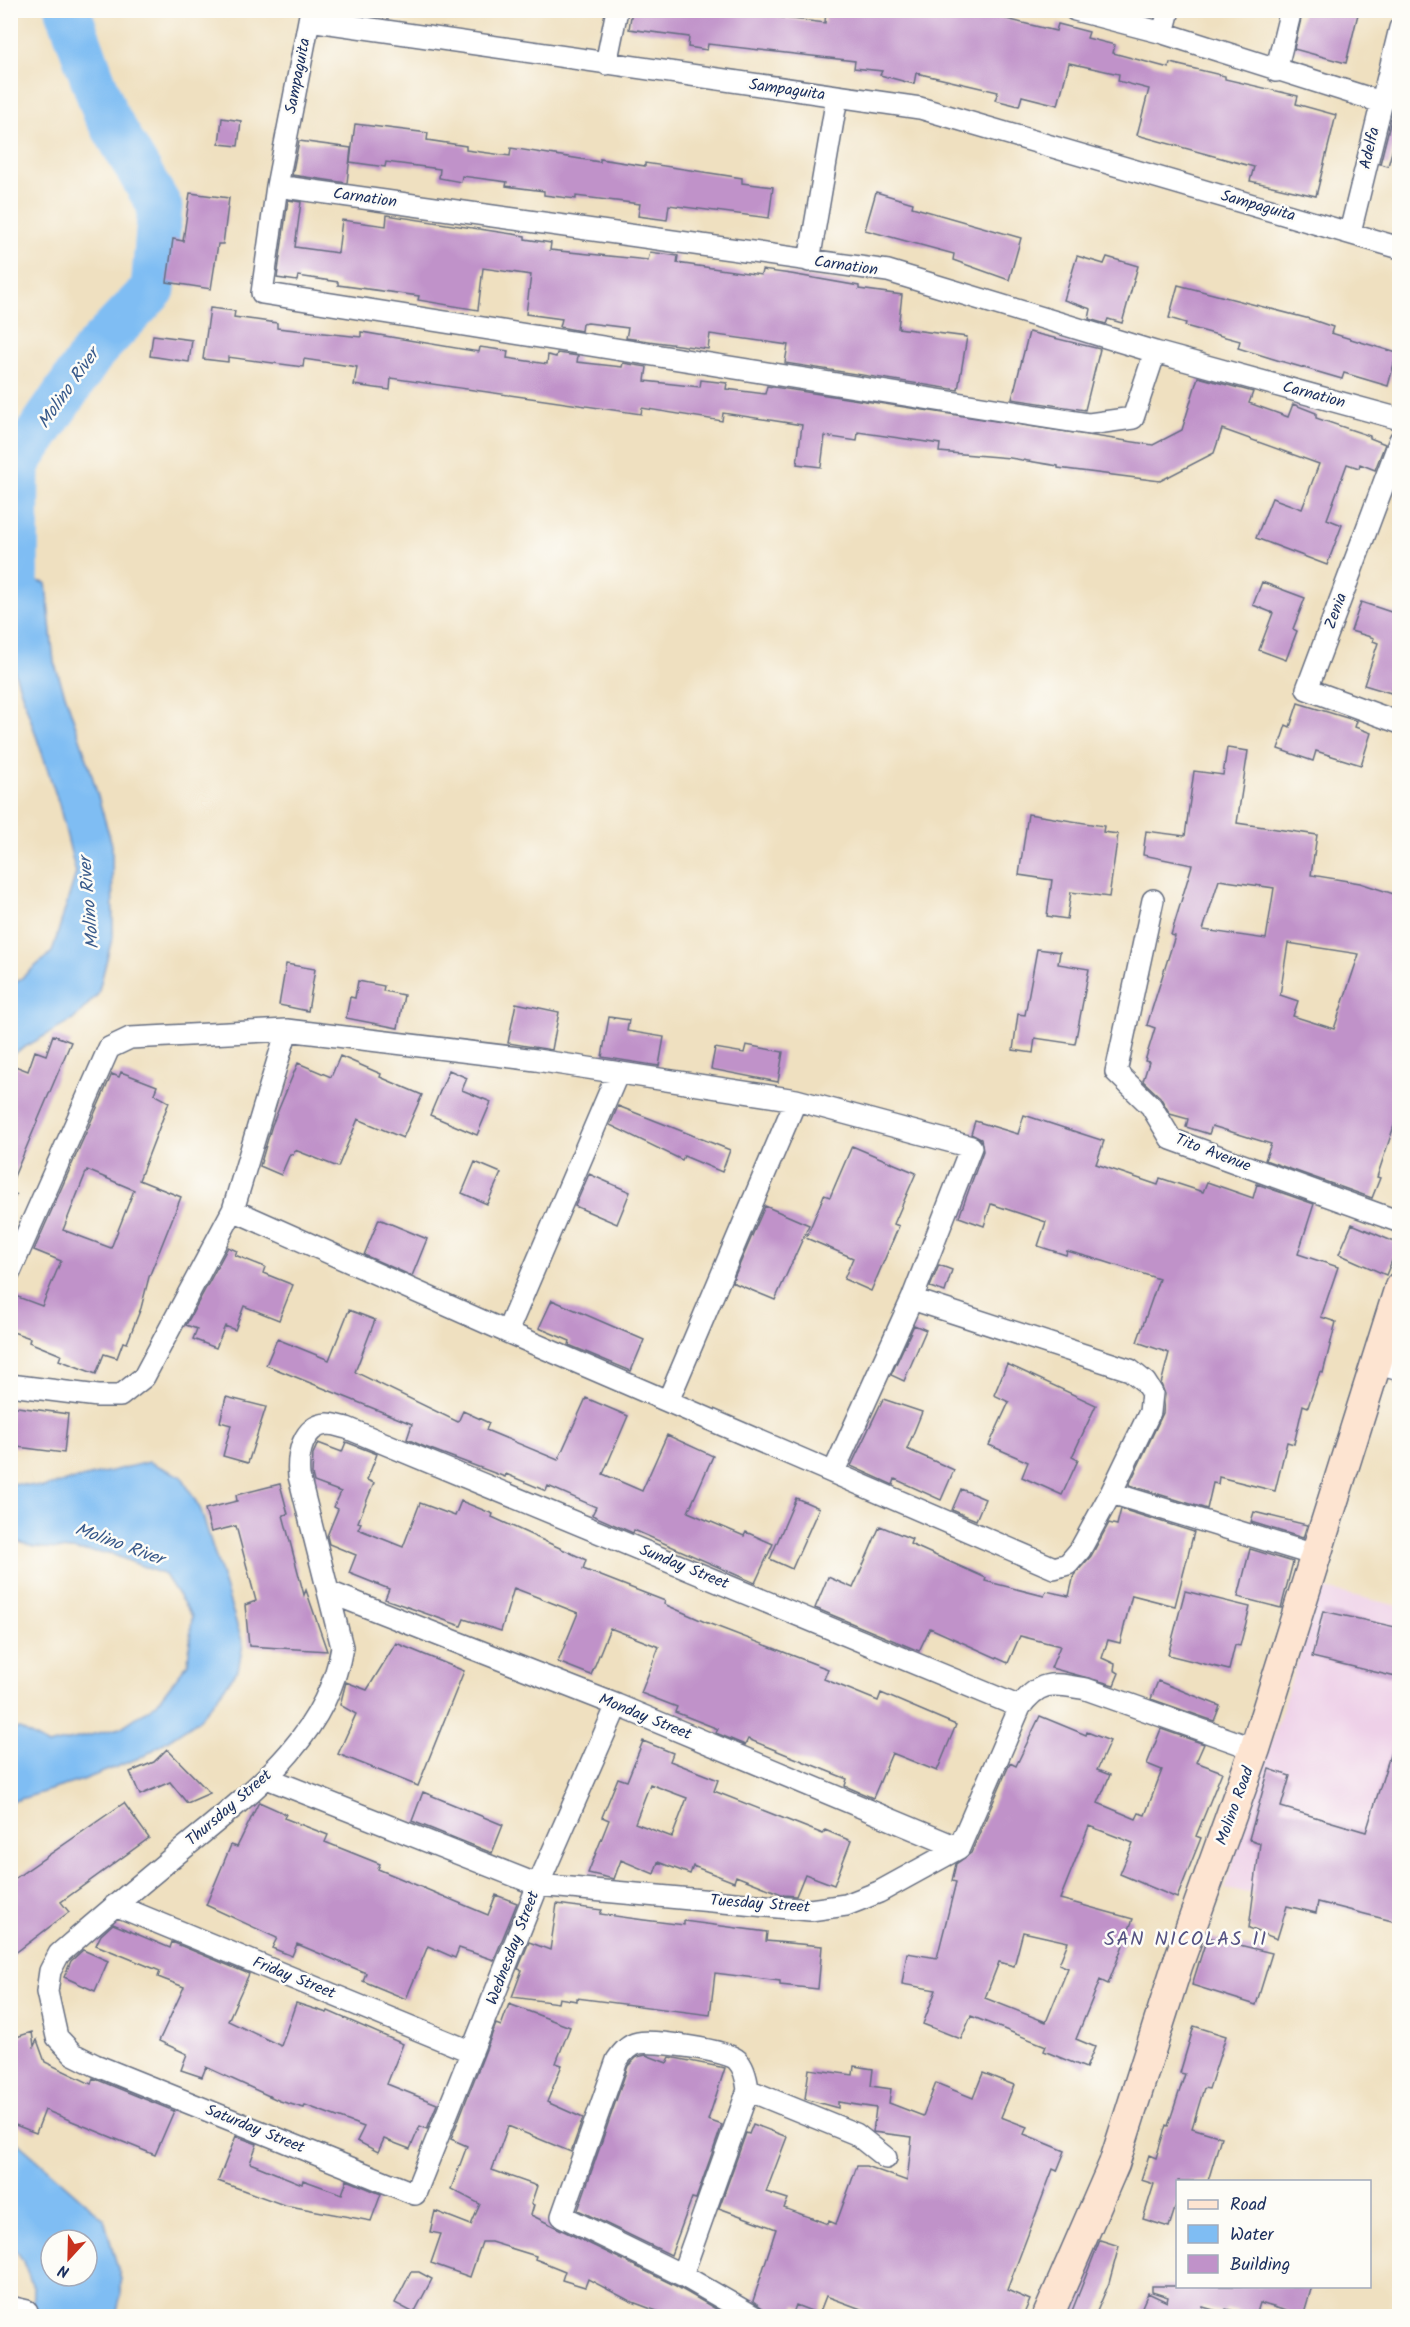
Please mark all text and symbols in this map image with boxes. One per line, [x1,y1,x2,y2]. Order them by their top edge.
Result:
street label: Sampaguita [278,36,318,116]
street label: Sampaguita [747,72,827,108]
street label: Adelfa [1353,125,1387,171]
street label: Carnation [331,181,399,215]
street label: Sampaguita [1218,183,1298,229]
street label: Carnation [812,249,880,283]
water label: Molino River [31,340,110,435]
street label: Carnation [1280,375,1348,415]
street label: Zenia [1318,589,1354,633]
water label: Molino River [71,852,108,950]
street label: Tito Avenue [1171,1127,1255,1179]
water label: Molino River [71,1516,171,1576]
street label: Sunday Street [635,1538,733,1597]
street label: Monday Street [595,1687,696,1747]
street label: Molino Road [1209,1762,1261,1849]
street label: Thursday Street [180,1763,278,1853]
street label: Wednesday Street [480,1887,546,2009]
street label: Tuesday Street [709,1888,812,1920]
district label: SAN NICOLAS II [1104,1924,1268,1956]
street label: Friday Street [249,1950,340,2006]
street label: Saturday Street [202,2098,309,2161]
legend [1176,2180,1371,2288]
text: Road [1230,2191,1267,2220]
text: Water [1230,2221,1275,2250]
north arrow [39,2228,99,2288]
text: Building [1230,2251,1290,2280]
text: N [55,2257,73,2284]

